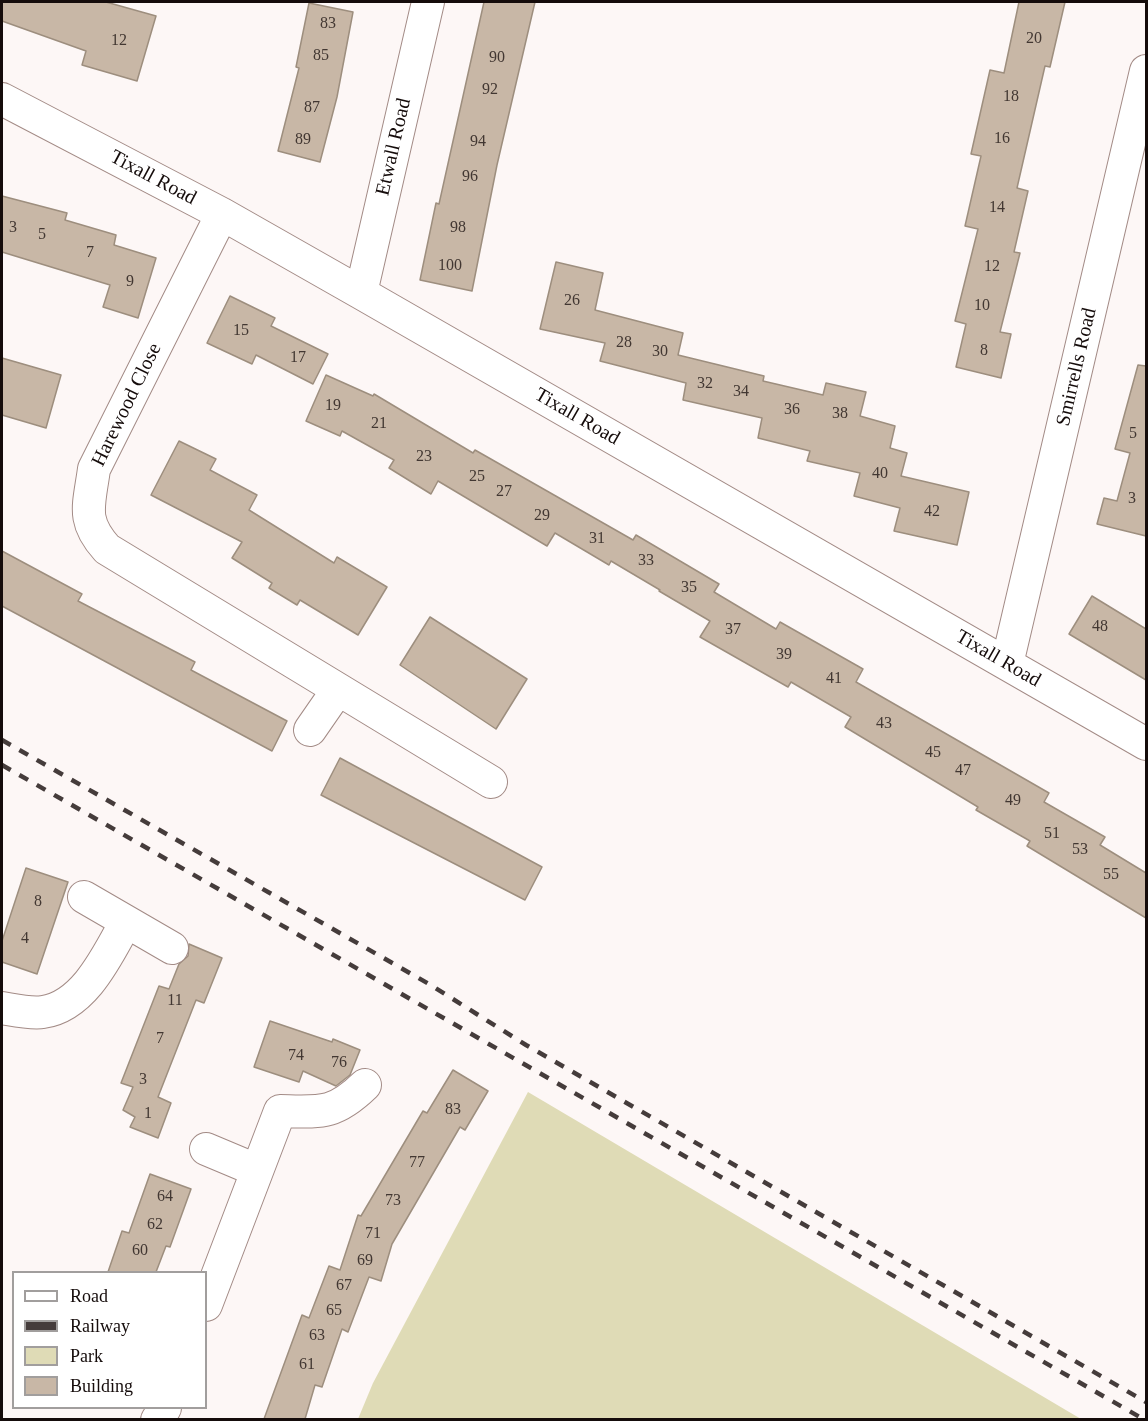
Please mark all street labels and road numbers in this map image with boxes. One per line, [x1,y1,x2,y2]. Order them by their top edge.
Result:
street label: Etwall Road [371,96,417,198]
street label: Tixall Road [106,145,200,211]
street label: Smirrells Road [1052,306,1102,428]
street label: Harewood Close [87,340,167,470]
street label: Tixall Road [530,383,624,451]
street label: Tixall Road [951,625,1045,693]

